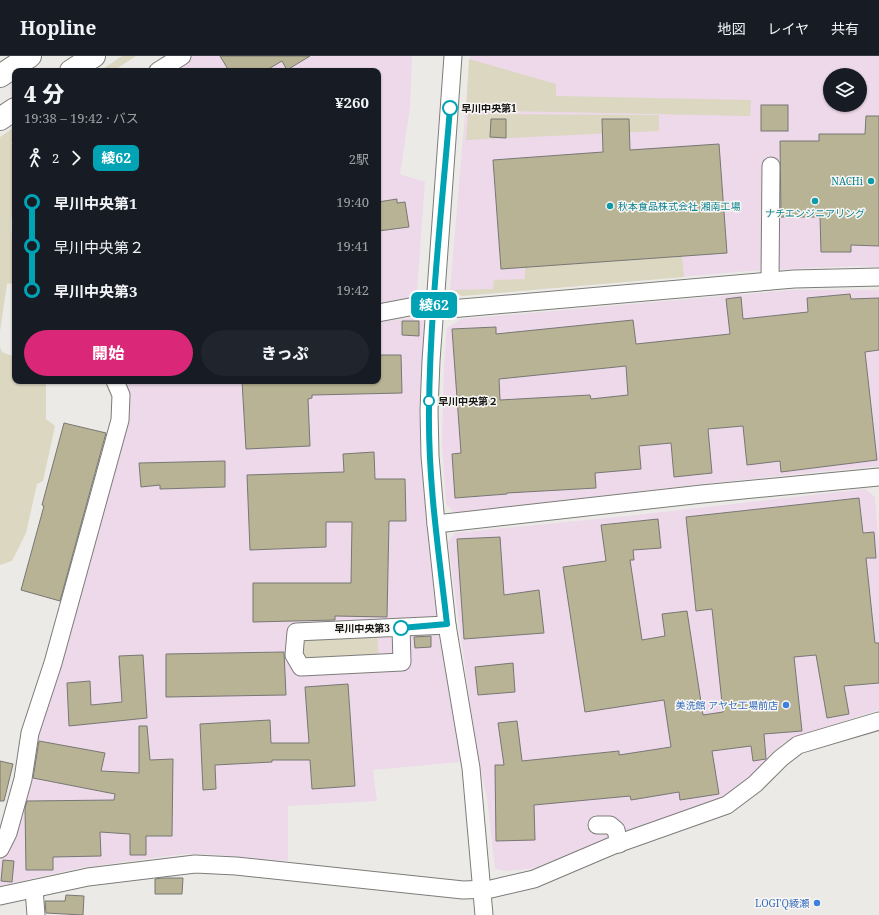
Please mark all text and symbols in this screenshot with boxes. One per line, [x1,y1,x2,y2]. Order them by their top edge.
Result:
text: Hopline [20,15,96,41]
text: 地図 [717,19,745,38]
text: レイヤ [767,19,809,38]
text: 共有 [831,19,859,38]
map controls [823,68,867,112]
button: layers [823,68,867,112]
text: 4 分 [24,78,64,108]
text: ¥260 [335,92,369,112]
marker: 早川中央第1 [442,100,458,116]
place label: 早川中央第1 [461,101,517,115]
text: 19:38 – 19:42 · バス [24,109,139,127]
icon: walk [24,147,46,169]
icon: forward [65,147,87,169]
text: 綾62 [101,148,131,167]
text: 2 [52,149,59,167]
text: 2駅 [349,150,369,168]
place label: NACHi [831,174,864,188]
marker: NACHi [866,176,876,186]
text: 早川中央第1 [54,193,137,213]
text: 19:40 [336,193,369,211]
marker: ナチエンジニアリング [810,196,820,206]
place label: 秋本食品株式会社 湘南工場 [618,199,741,213]
marker: 秋本食品株式会社 湘南工場 [605,201,615,211]
place label: ナチエンジニアリング [765,206,865,220]
text: 早川中央第２ [54,237,144,257]
text: 19:41 [336,237,369,255]
text: 早川中央第3 [54,281,137,301]
text: 19:42 [336,281,369,299]
line badge: 綾62 [411,292,457,318]
text: 綾62 [419,295,449,314]
button: 開始 [24,330,193,376]
button: きっぷ [201,330,369,376]
place label: 早川中央第２ [438,394,498,408]
marker: 早川中央第２ [423,395,435,407]
marker: 早川中央第3 [393,620,409,636]
place label: 早川中央第3 [334,621,390,635]
place label: 美洗館 アヤセ工場前店 [675,698,778,712]
marker: 美洗館 アヤセ工場前店 [781,700,791,710]
place label: LOGI'Q綾瀬 [755,896,810,910]
marker: LOGI'Q綾瀬 [812,898,822,908]

